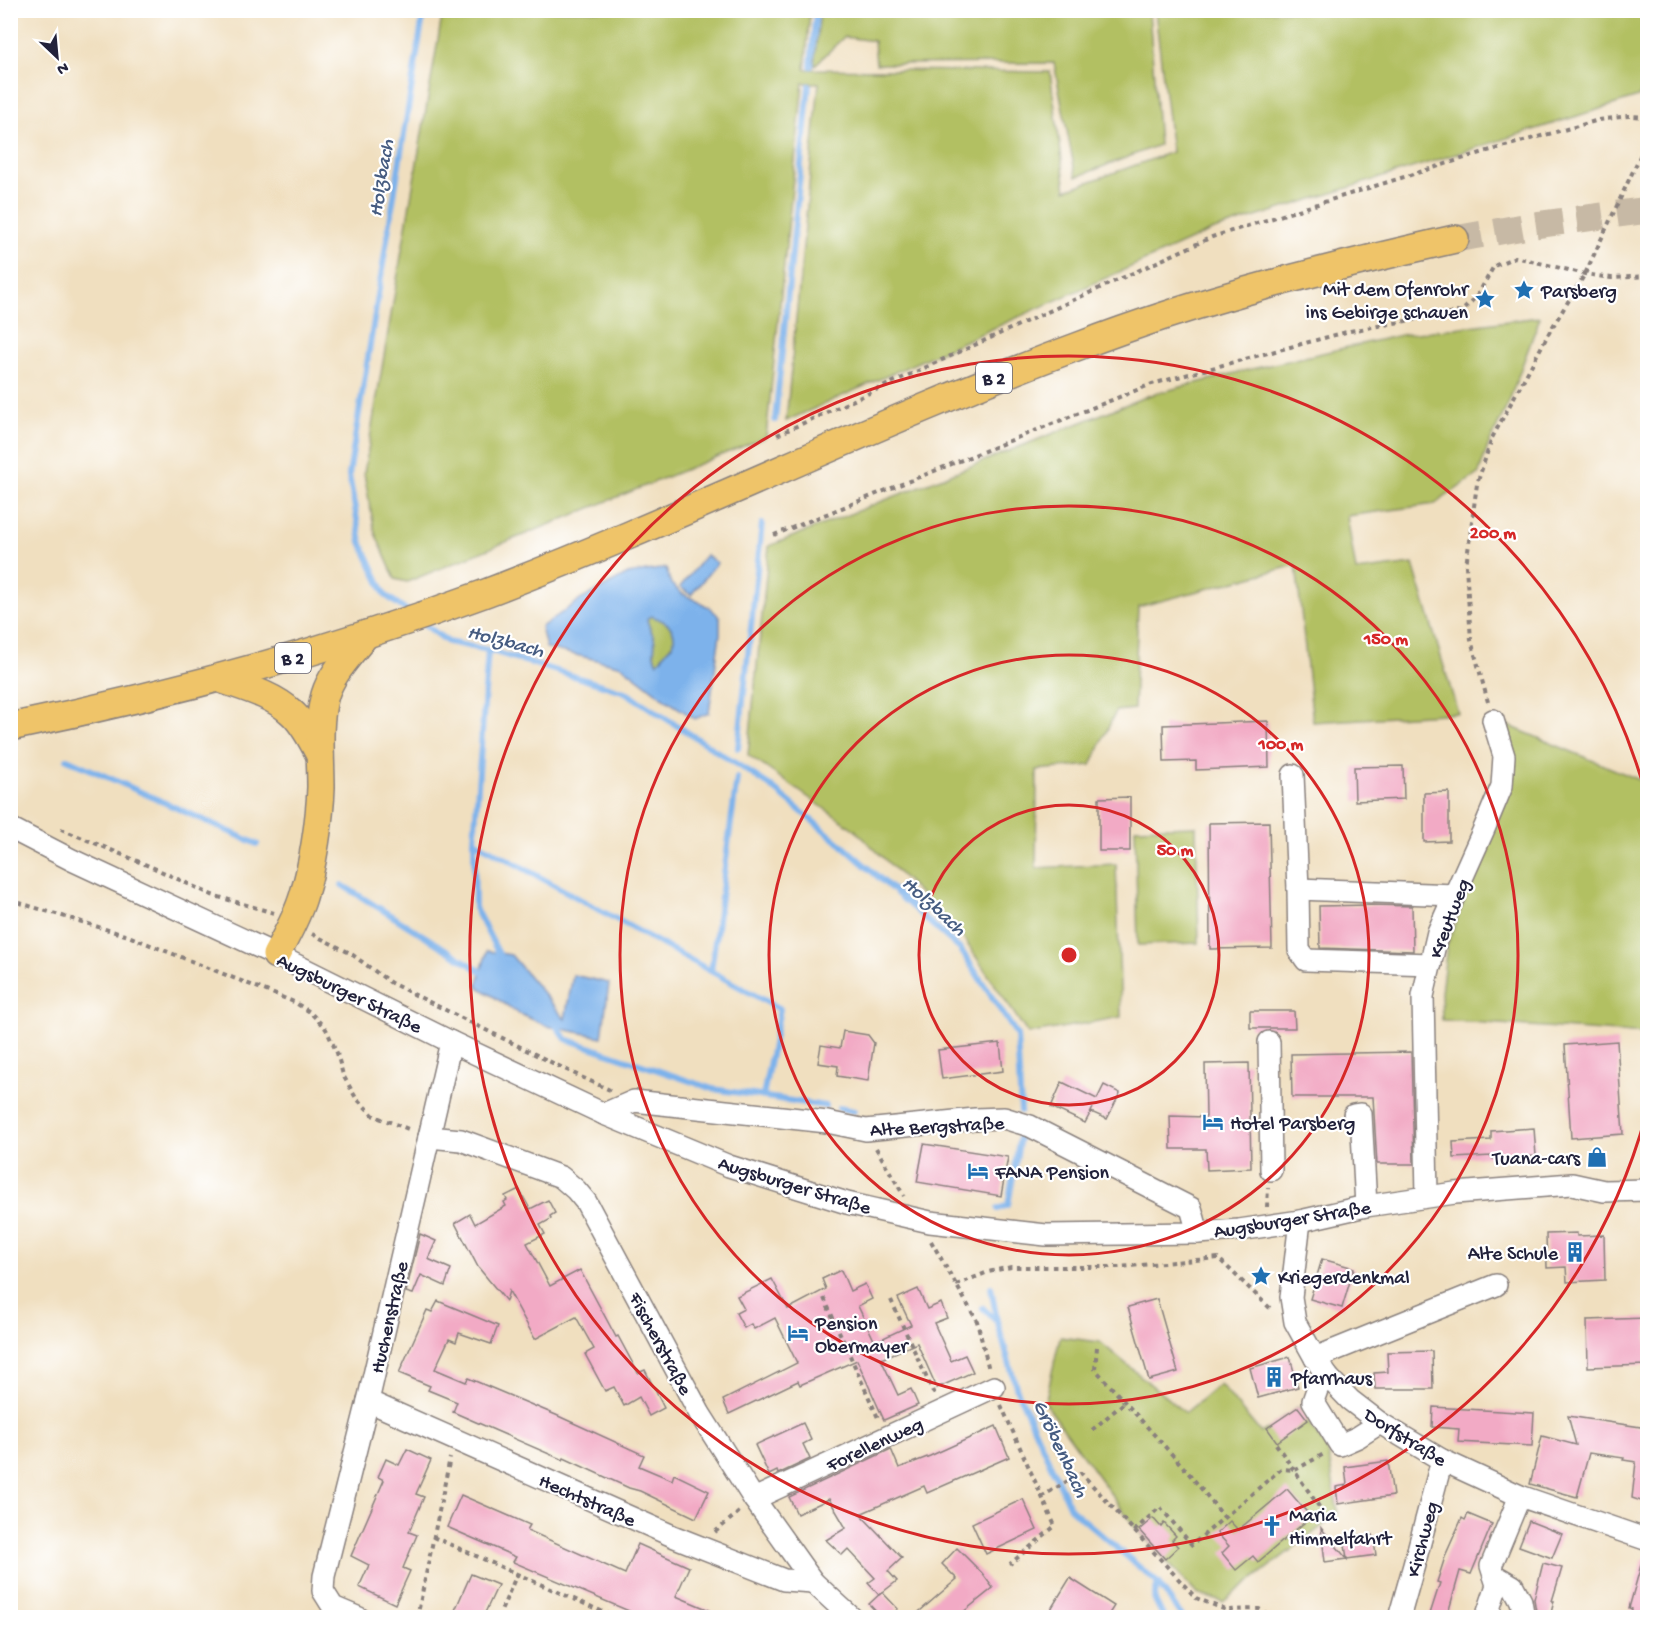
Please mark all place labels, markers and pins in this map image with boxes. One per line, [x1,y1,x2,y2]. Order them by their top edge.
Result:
place icon: Parsberg [1512,278,1536,302]
place label: Mit dem Ofenrohr ins Gebirge schauen [1306,280,1470,326]
place label: Parsberg [1540,282,1617,305]
place icon: Mit dem Ofenrohr ins Gebirge schauen [1473,287,1497,311]
centre of rings [1059,945,1079,965]
hotel icon: Hotel Parsberg [1201,1110,1225,1134]
place label: Hotel Parsberg [1230,1114,1355,1137]
shop icon: Tuana-cars [1585,1145,1609,1169]
place label: Tuana-cars [1492,1149,1581,1172]
hotel icon: FANA Pension [966,1159,990,1183]
place label: FANA Pension [994,1163,1110,1186]
building icon: Alte Schule [1563,1240,1587,1264]
place label: Alte Schule [1468,1244,1559,1267]
place icon: Kriegerdenkmal [1249,1264,1273,1288]
place label: Kriegerdenkmal [1278,1268,1410,1291]
place label: Pension Obermayer [814,1314,909,1360]
hotel icon: Pension Obermayer [786,1321,810,1345]
building icon: Pfarrhaus [1262,1365,1286,1389]
place label: Pfarrhaus [1290,1369,1373,1392]
place label: Maria Himmelfahrt [1289,1506,1393,1552]
church icon: Maria Himmelfahrt [1260,1514,1284,1538]

